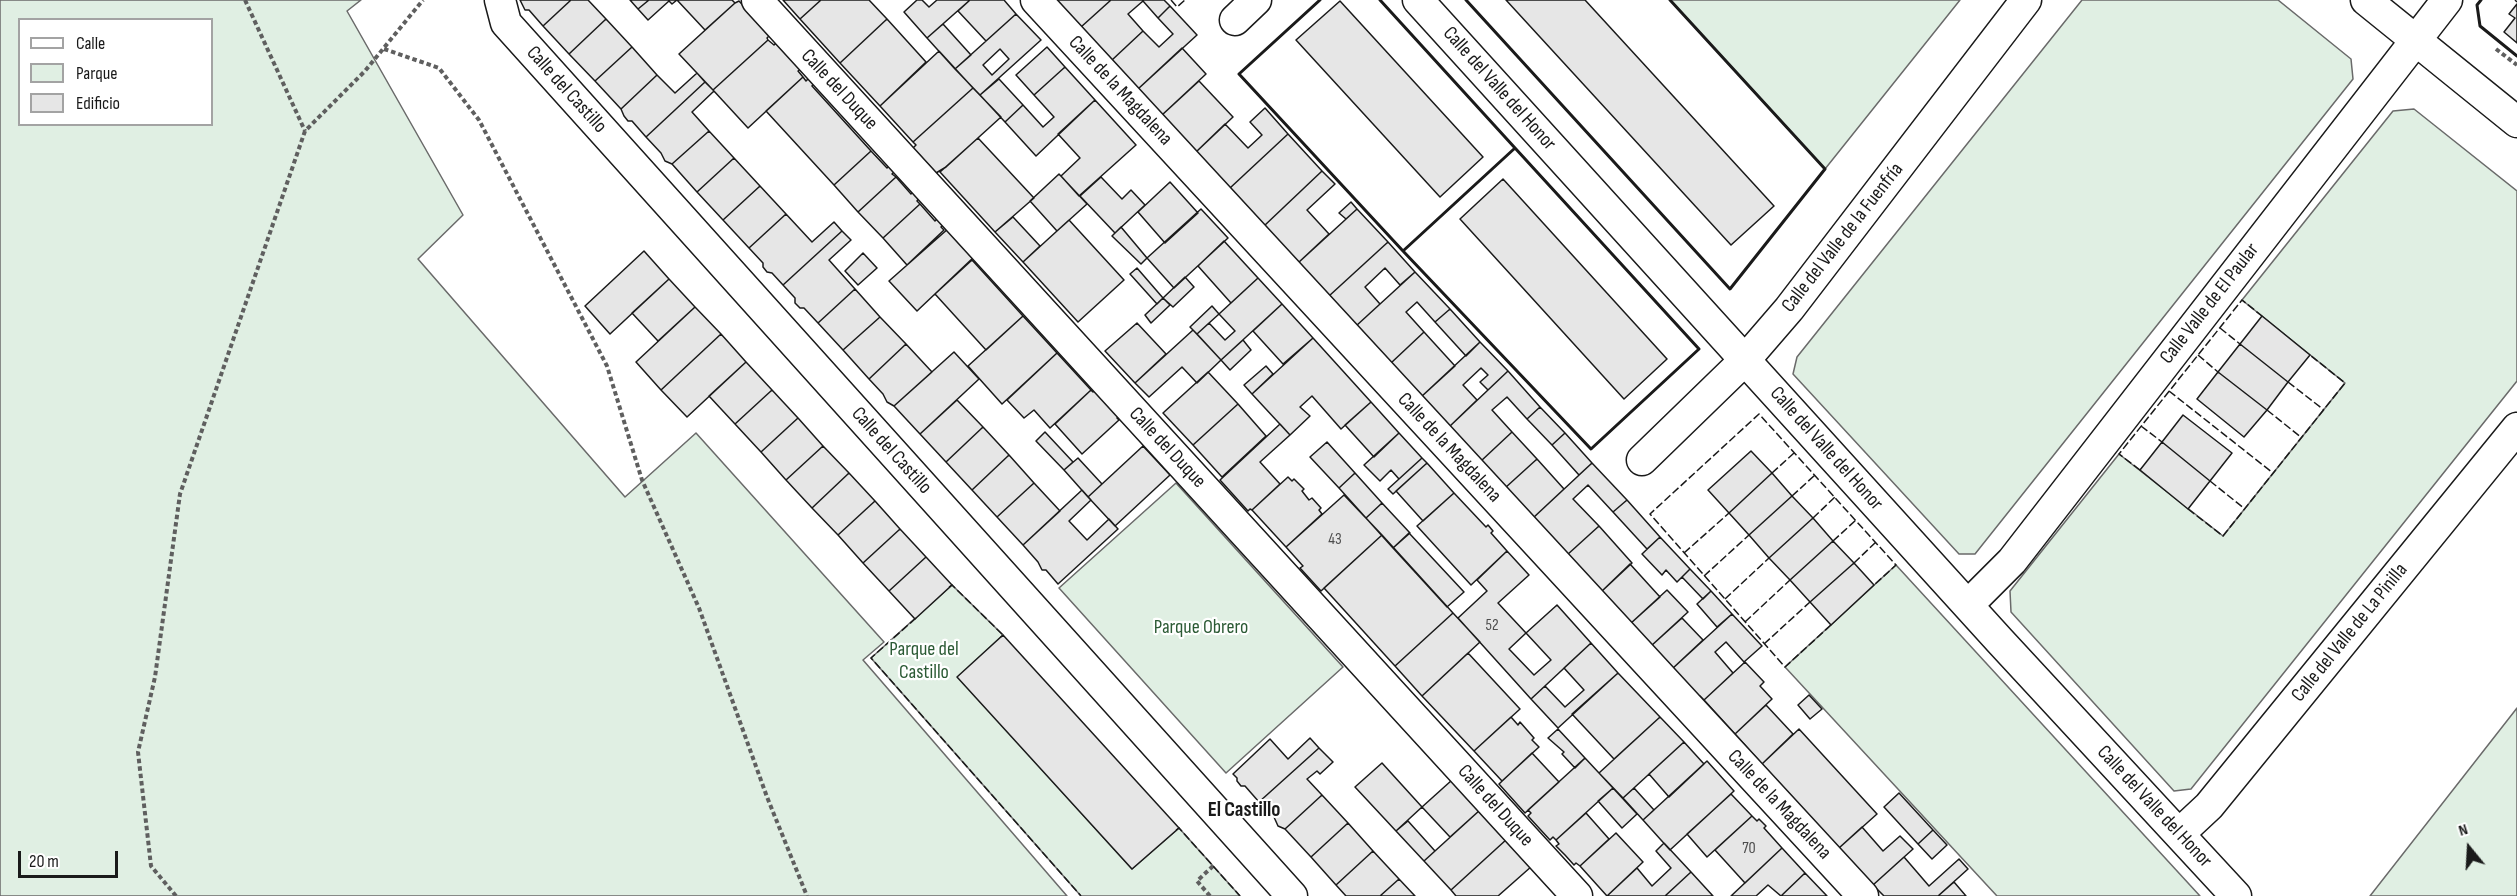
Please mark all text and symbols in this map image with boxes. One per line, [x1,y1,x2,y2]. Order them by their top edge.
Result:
legend [18,18,213,126]
street label: Calle del Valle del Honor [1437,22,1561,156]
street label: Calle de la Magdalena [1063,31,1177,151]
text: Calle [76,33,105,54]
street label: Calle del Castillo [521,42,611,138]
street label: Calle del Duque [795,45,883,135]
text: Parque [76,63,117,84]
text: Edificio [76,93,120,114]
street label: Calle del Valle de la Fuenfría [1777,158,1909,318]
street label: Calle Valle de El Paular [2155,239,2265,369]
street label: Calle del Valle del Honor [1764,382,1888,516]
street label: Calle de la Magdalena [1392,388,1506,508]
street label: Calle del Castillo [846,403,936,499]
street label: Calle del Duque [1123,403,1211,493]
house number: 43 [1328,530,1342,550]
street label: Calle del Valle de La Pinilla [2287,559,2413,707]
park label: Parque Obrero [1154,616,1248,640]
house number: 52 [1485,616,1499,636]
park label: Parque del Castillo [889,638,959,685]
street label: Calle del Valle del Honor [2091,741,2217,873]
street label: Calle de la Magdalena [1722,745,1836,865]
street label: Calle del Duque [1452,760,1538,852]
district label: El Castillo [1208,798,1280,824]
north arrow [2439,818,2499,878]
text: N [2456,820,2470,841]
scale bar [21,839,122,877]
house number: 70 [1742,839,1756,859]
text: 20 m [29,851,59,872]

